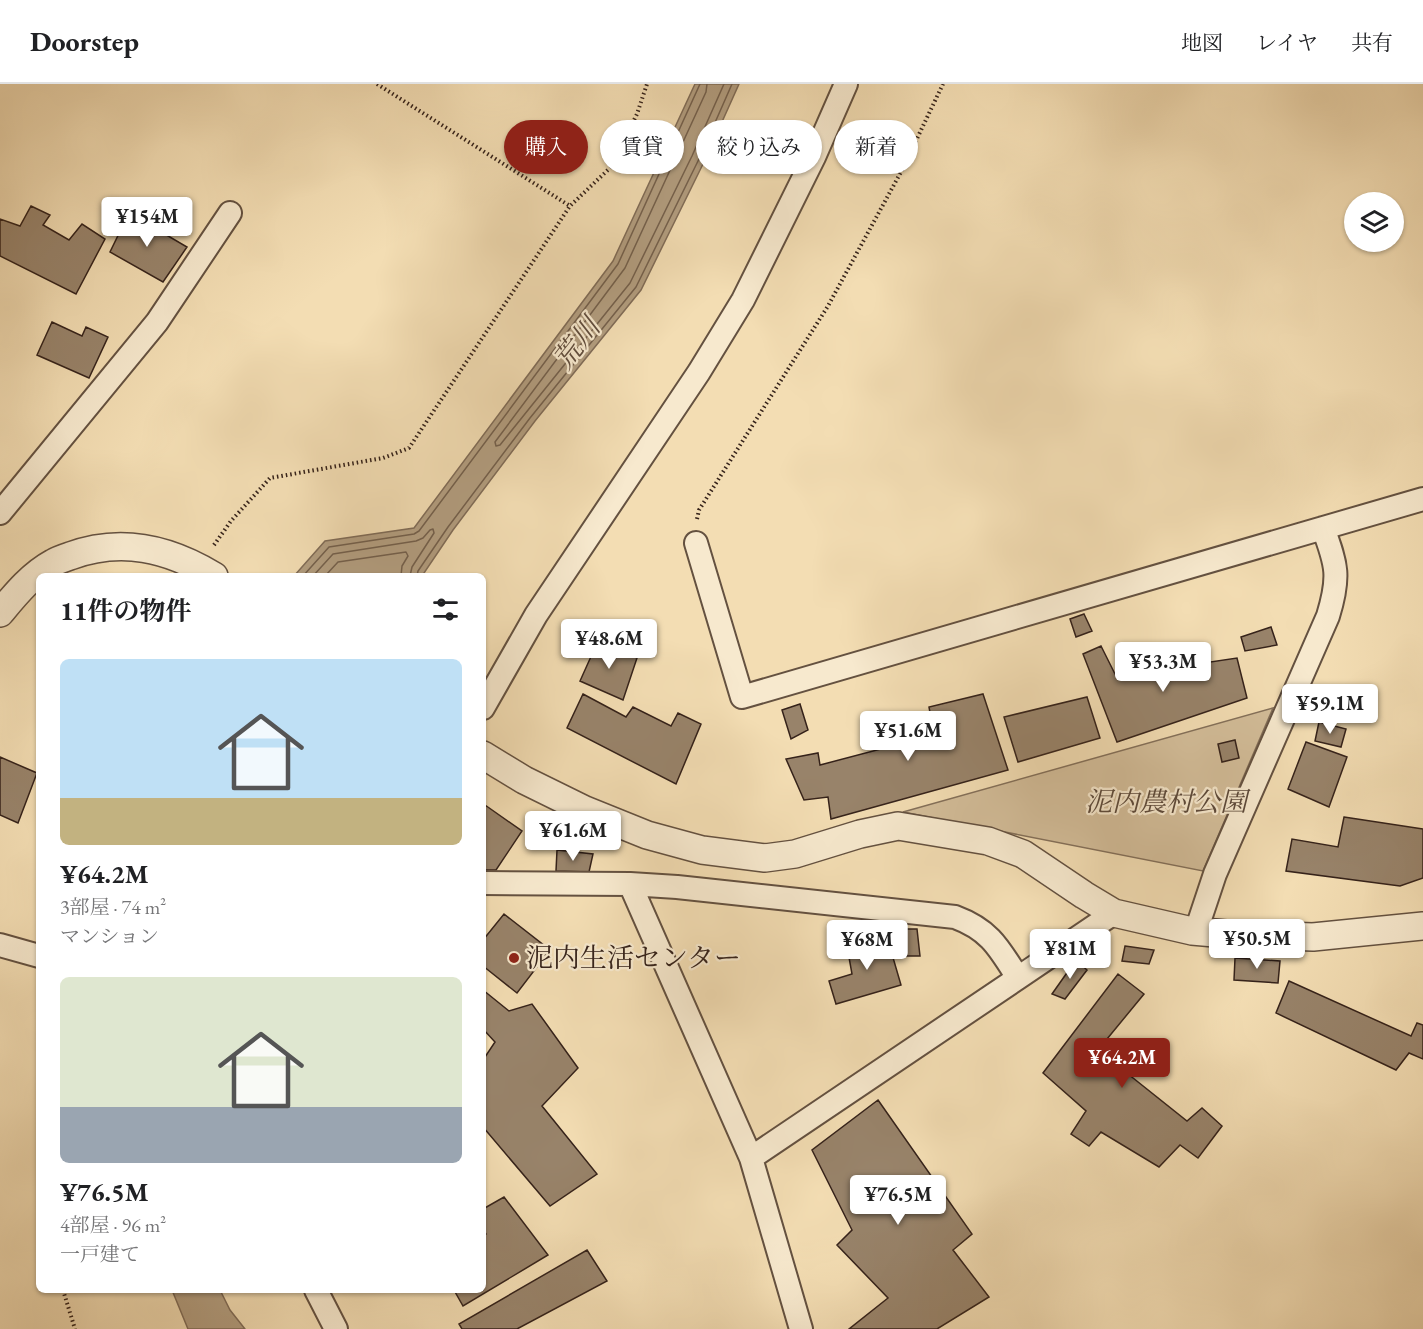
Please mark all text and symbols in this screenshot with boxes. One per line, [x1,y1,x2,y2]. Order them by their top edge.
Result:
text: Doorstep [30,23,139,59]
text: 地図 [1181,29,1223,56]
text: レイヤ [1256,29,1318,56]
text: 共有 [1351,29,1393,56]
chip: 購入 [504,120,588,174]
chip: 賃貸 [600,120,684,174]
chip: 絞り込み [696,120,822,174]
chip: 新着 [834,120,918,174]
map controls [1344,192,1404,252]
button: layers [1344,192,1404,252]
pin: ¥154M [105,197,189,248]
text: ¥154M [115,203,179,229]
water label: 荒川 [545,307,609,376]
icon: filters [429,593,462,626]
text: 11件の物件 [60,594,192,628]
pin: ¥48.6M [560,619,658,670]
text: ¥48.6M [575,625,643,651]
pin: ¥53.3M [1114,642,1212,693]
text: ¥53.3M [1129,648,1197,674]
pin: ¥59.1M [1281,684,1379,735]
text: ¥59.1M [1296,690,1364,716]
icon: home [207,698,315,806]
pin: ¥51.6M [859,711,957,762]
text: ¥51.6M [874,717,942,743]
park label: 泥内農村公園 [1085,784,1251,819]
pin: ¥61.6M [524,811,622,862]
text: ¥61.6M [539,817,607,843]
text: ¥64.2M [60,857,149,891]
text: 3部屋 · 74 m² [60,894,166,920]
pin: ¥50.5M [1208,919,1306,970]
pin: ¥68M [831,920,903,971]
text: マンション [60,923,159,949]
text: ¥50.5M [1223,925,1291,951]
text: ¥68M [841,926,893,952]
pin: ¥81M [1034,929,1106,980]
text: ¥81M [1044,935,1096,961]
place label: 泥内生活センター [526,940,741,975]
marker: 泥内生活センター [507,951,521,965]
icon: home [207,1016,315,1124]
pin: ¥64.2M [1073,1038,1171,1089]
text: ¥64.2M [1088,1044,1156,1070]
text: ¥76.5M [60,1175,149,1209]
pin: ¥76.5M [849,1175,947,1226]
text: ¥76.5M [864,1181,932,1207]
text: 4部屋 · 96 m² [60,1212,166,1238]
text: 一戸建て [60,1241,140,1267]

